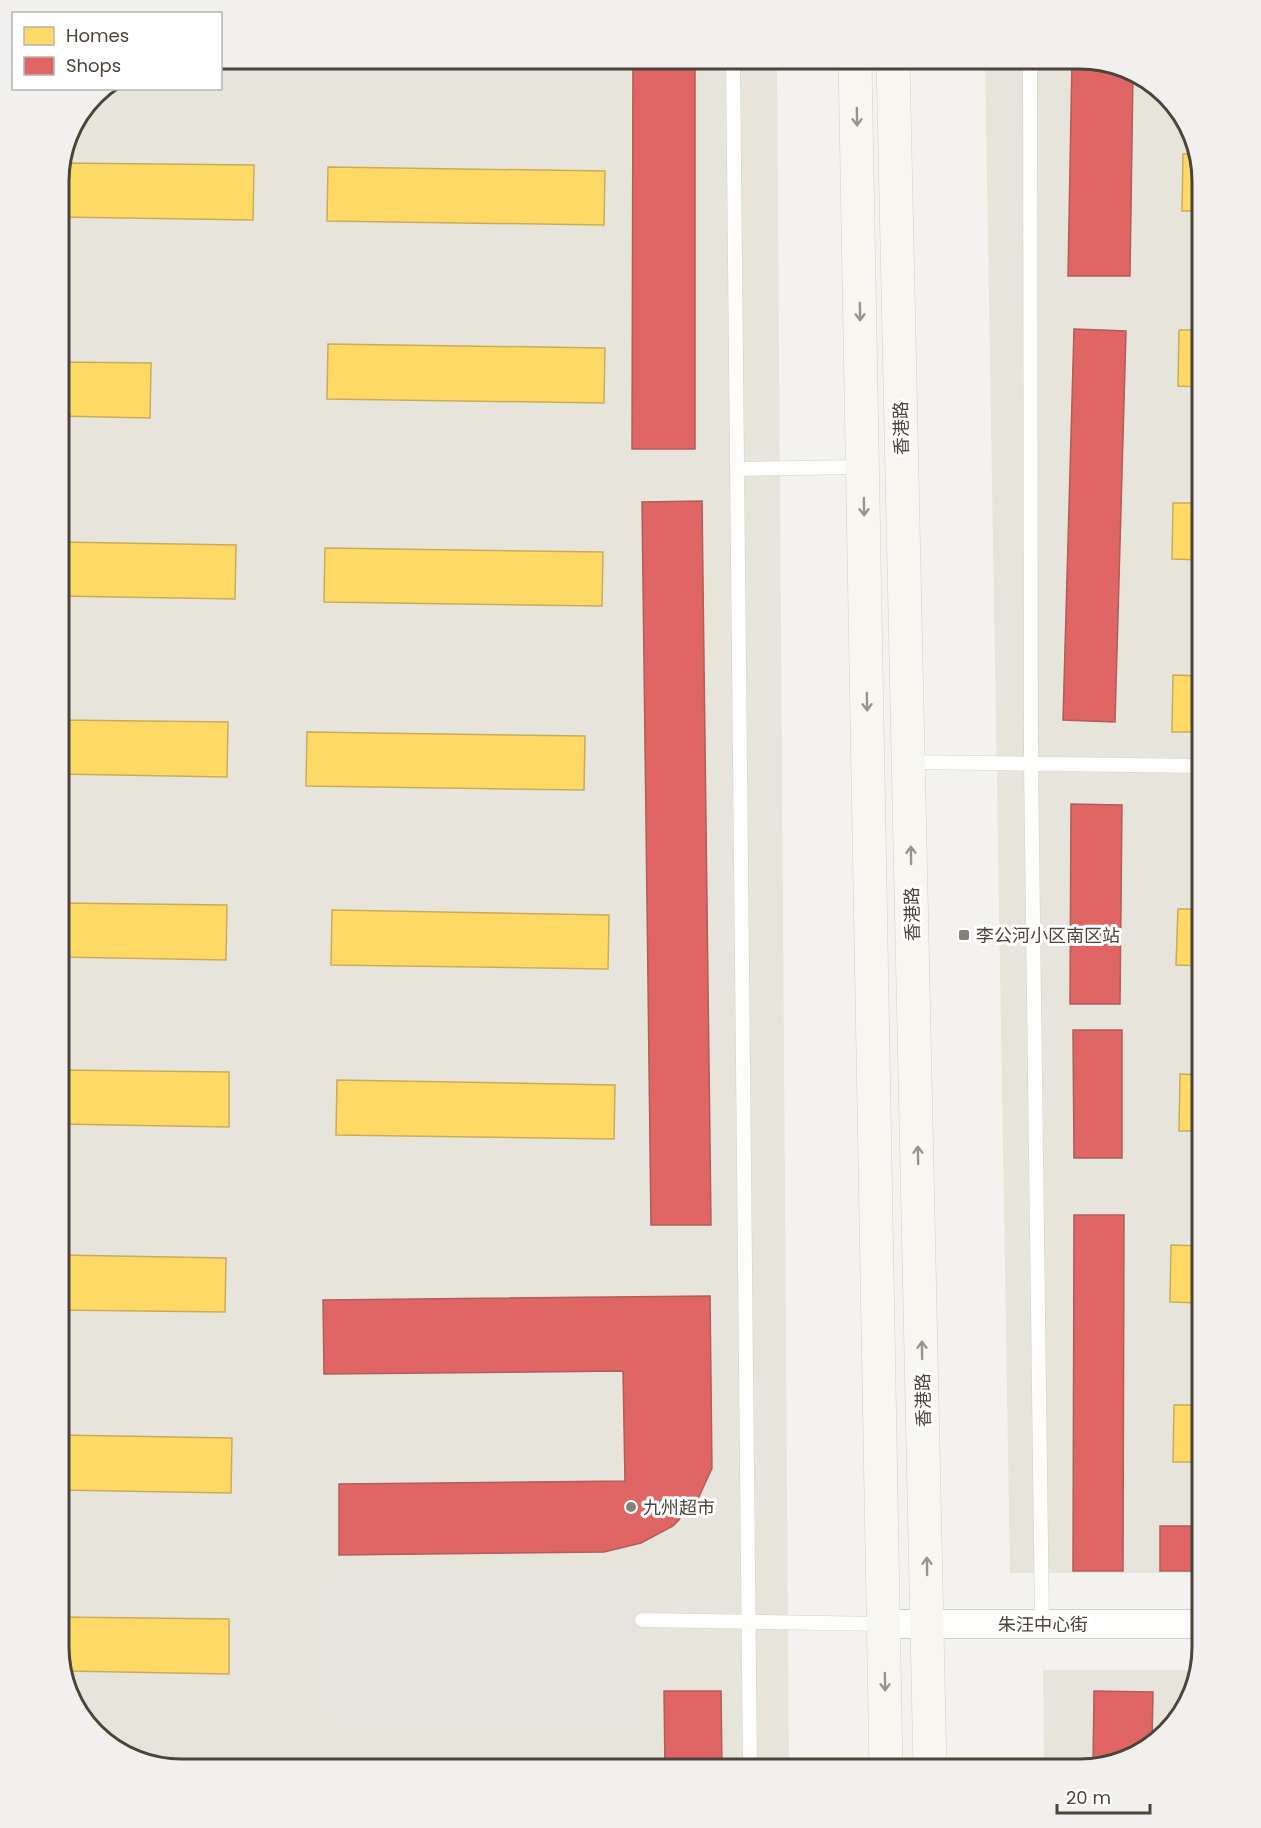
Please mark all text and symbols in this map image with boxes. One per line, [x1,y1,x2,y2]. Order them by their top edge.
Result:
legend [12,12,222,90]
text: Homes [66,23,129,48]
text: Shops [66,53,121,78]
one-way arrow [851,107,862,127]
one-way arrow [854,302,866,322]
street label: 香港路 [888,401,914,455]
one-way arrow [858,497,870,517]
one-way arrow [861,692,873,712]
one-way arrow [905,845,917,865]
street label: 香港路 [899,887,925,941]
place label: 李公河小区南区站 [976,923,1120,948]
marker: 李公河小区南区站 [957,928,971,942]
one-way arrow [912,1145,923,1165]
one-way arrow [916,1340,928,1360]
street label: 香港路 [910,1373,936,1427]
place label: 九州超市 [643,1495,715,1520]
marker: 九州超市 [624,1500,638,1514]
one-way arrow [921,1556,933,1576]
street label: 朱汪中心街 [998,1612,1088,1637]
one-way arrow [879,1672,891,1692]
scale bar [1057,1777,1150,1815]
text: 20 m [1066,1785,1111,1810]

